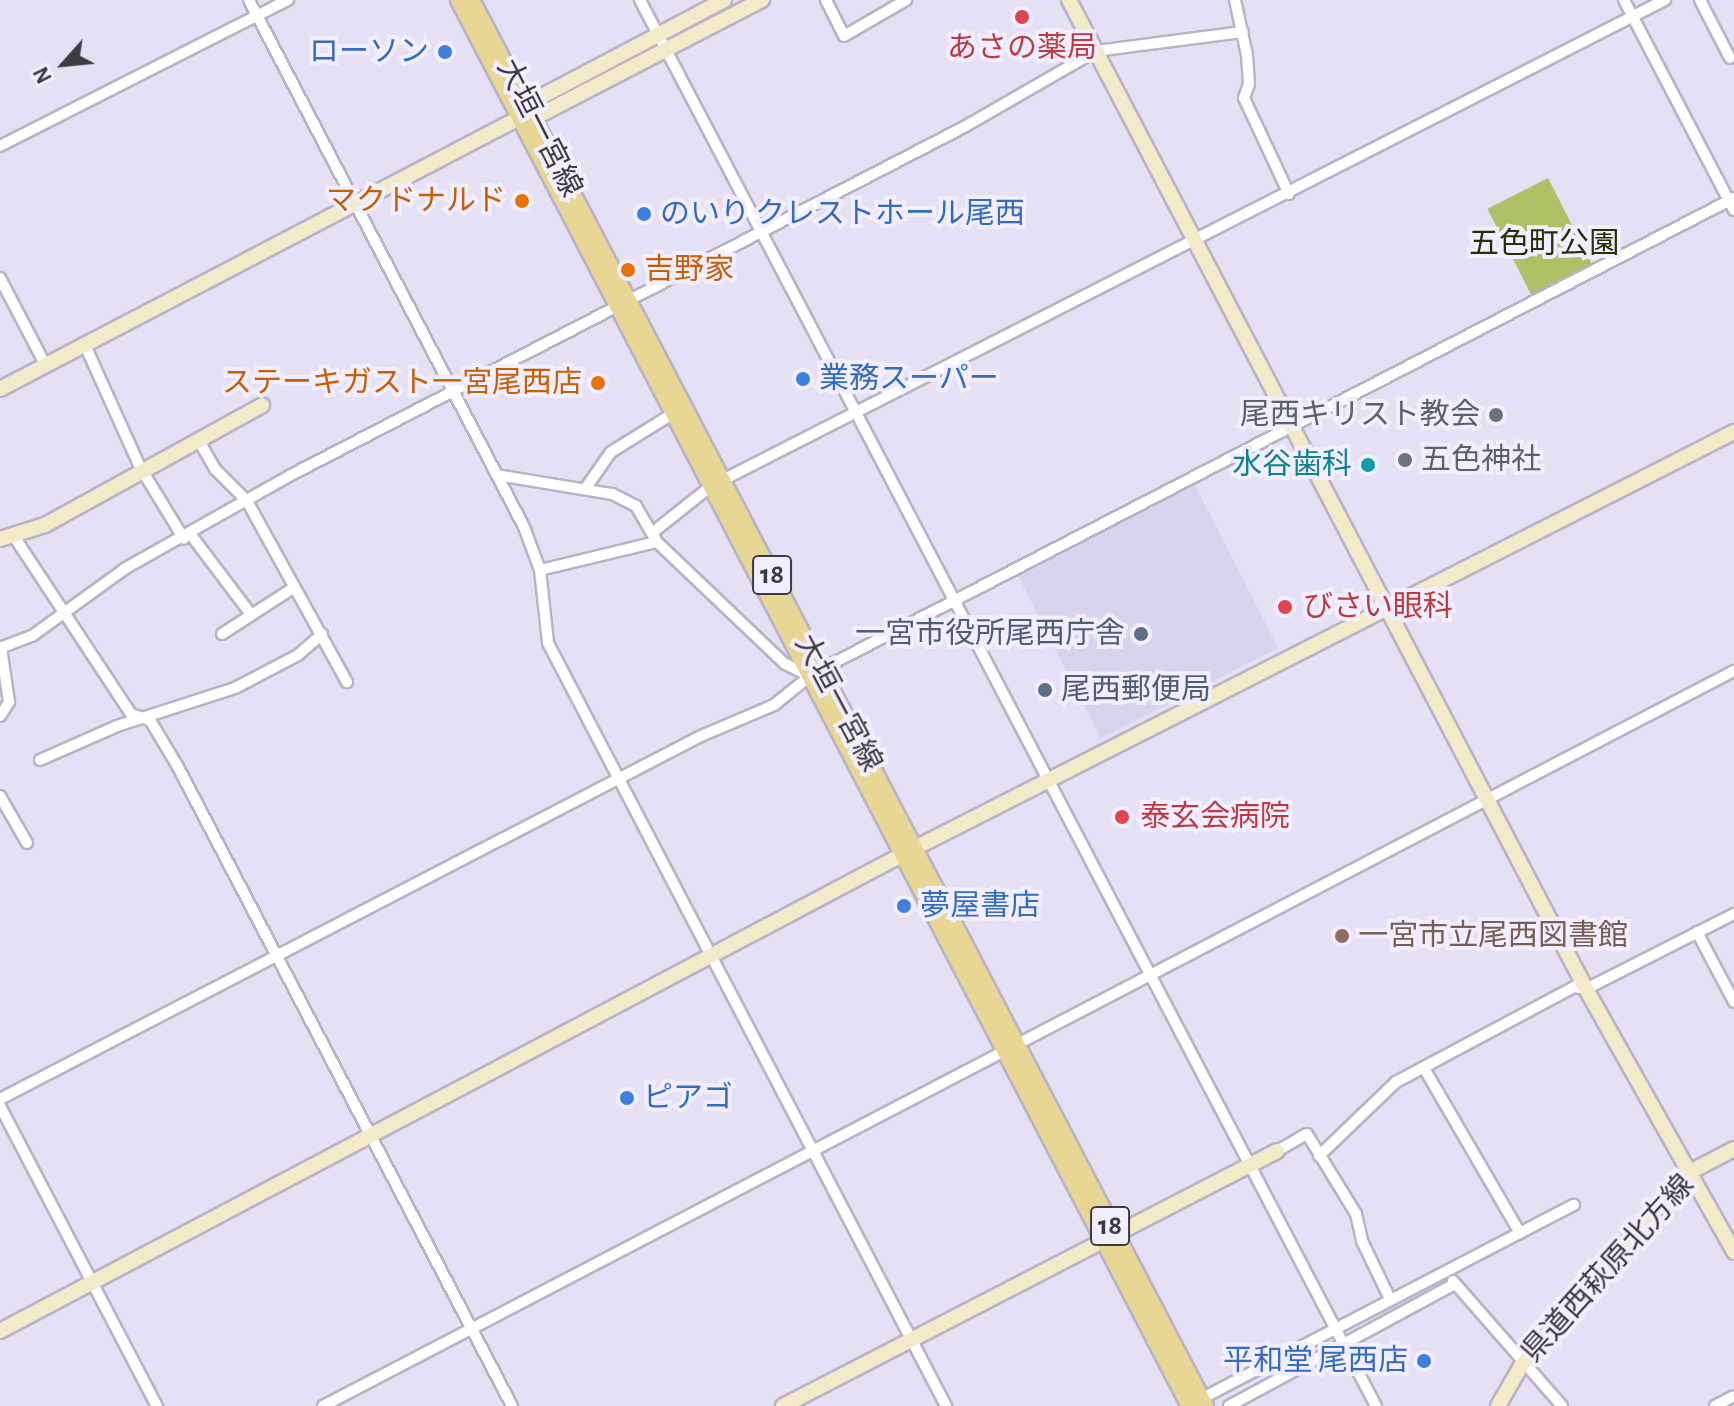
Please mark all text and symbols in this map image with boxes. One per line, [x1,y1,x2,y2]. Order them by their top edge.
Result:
marker: あさの薬局 [1013,8,1031,26]
north arrow [24,24,104,104]
place label: あさの薬局 [947,30,1097,66]
place label: ローソン [309,34,429,70]
marker: ローソン [436,43,454,61]
street label: 大垣一宮線 [489,53,589,203]
text: N [29,63,56,87]
place label: マクドナルド [326,183,506,219]
marker: マクドナルド [513,192,531,210]
place label: のいり クレストホール尾西 [660,196,1025,232]
marker: のいり クレストホール尾西 [635,205,653,223]
park label: 五色町公園 [1469,226,1619,262]
place label: 吉野家 [644,252,734,288]
marker: 吉野家 [619,261,637,279]
place label: 業務スーパー [819,361,999,397]
place label: ステーキガスト一宮尾西店 [222,365,582,401]
marker: 業務スーパー [794,370,812,388]
marker: ステーキガスト一宮尾西店 [589,374,607,392]
place label: 尾西キリスト教会 [1240,397,1480,433]
marker: 尾西キリスト教会 [1487,406,1505,424]
place label: 五色神社 [1421,442,1541,478]
place label: 水谷歯科 [1232,447,1352,483]
marker: 五色神社 [1396,451,1414,469]
marker: 水谷歯科 [1359,456,1377,474]
road number: 18 [752,551,792,599]
place label: びさい眼科 [1303,589,1453,625]
marker: びさい眼科 [1274,596,1296,618]
place label: 一宮市役所尾西庁舎 [855,616,1125,652]
marker: 一宮市役所尾西庁舎 [1132,625,1150,643]
street label: 大垣一宮線 [787,628,889,778]
place label: 尾西郵便局 [1061,672,1211,708]
marker: 尾西郵便局 [1036,681,1054,699]
place label: 泰玄会病院 [1140,799,1290,835]
marker: 泰玄会病院 [1111,806,1133,828]
place label: 夢屋書店 [920,888,1040,924]
marker: 夢屋書店 [895,897,913,915]
place label: 一宮市立尾西図書館 [1358,918,1628,954]
marker: 一宮市立尾西図書館 [1333,927,1351,945]
place label: ピアゴ [643,1080,733,1116]
marker: ピアゴ [618,1089,636,1107]
street label: 県道西萩原北方線 [1514,1168,1702,1370]
road number: 18 [1090,1202,1130,1250]
place label: 平和堂 尾西店 [1223,1343,1408,1379]
marker: 平和堂 尾西店 [1415,1352,1433,1370]

